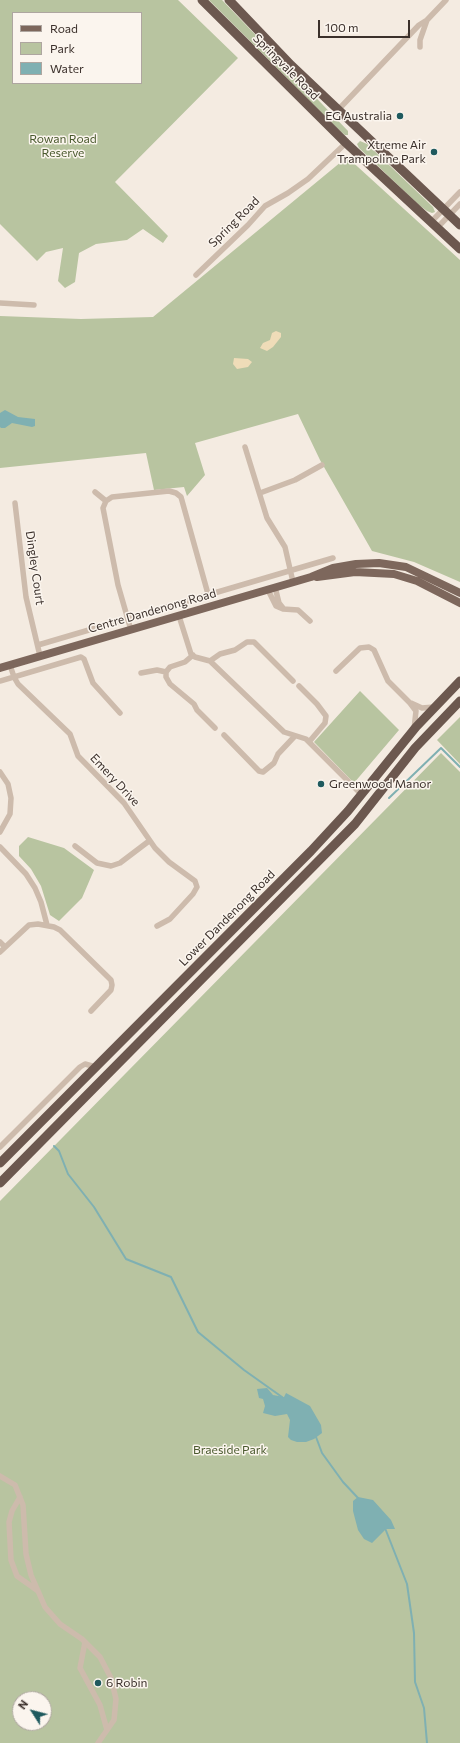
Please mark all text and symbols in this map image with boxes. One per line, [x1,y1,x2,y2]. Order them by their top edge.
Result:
legend [12,12,142,84]
scale bar [320,12,412,38]
text: 100 m [325,20,359,34]
text: Road [50,21,78,35]
street label: Springvale Road [250,31,322,103]
text: Park [50,41,75,55]
text: Water [50,61,84,75]
place label: EG Australia [325,109,392,123]
marker: EG Australia [395,111,405,121]
park label: Rowan Road Reserve [29,132,97,160]
place label: Xtreme Air Trampoline Park [337,138,426,166]
marker: Xtreme Air Trampoline Park [429,147,439,157]
street label: Spring Road [206,194,262,250]
street label: Dingley Court [23,530,47,606]
street label: Centre Dandenong Road [86,586,218,636]
street label: Emery Drive [87,751,143,809]
place label: Greenwood Manor [329,777,431,791]
marker: Greenwood Manor [316,779,326,789]
street label: Lower Dandenong Road [176,867,278,969]
park label: Braeside Park [193,1443,267,1457]
place label: 6 Robin [106,1676,147,1690]
marker: 6 Robin [93,1678,103,1688]
north arrow [12,1691,52,1731]
text: N [15,1697,30,1711]

